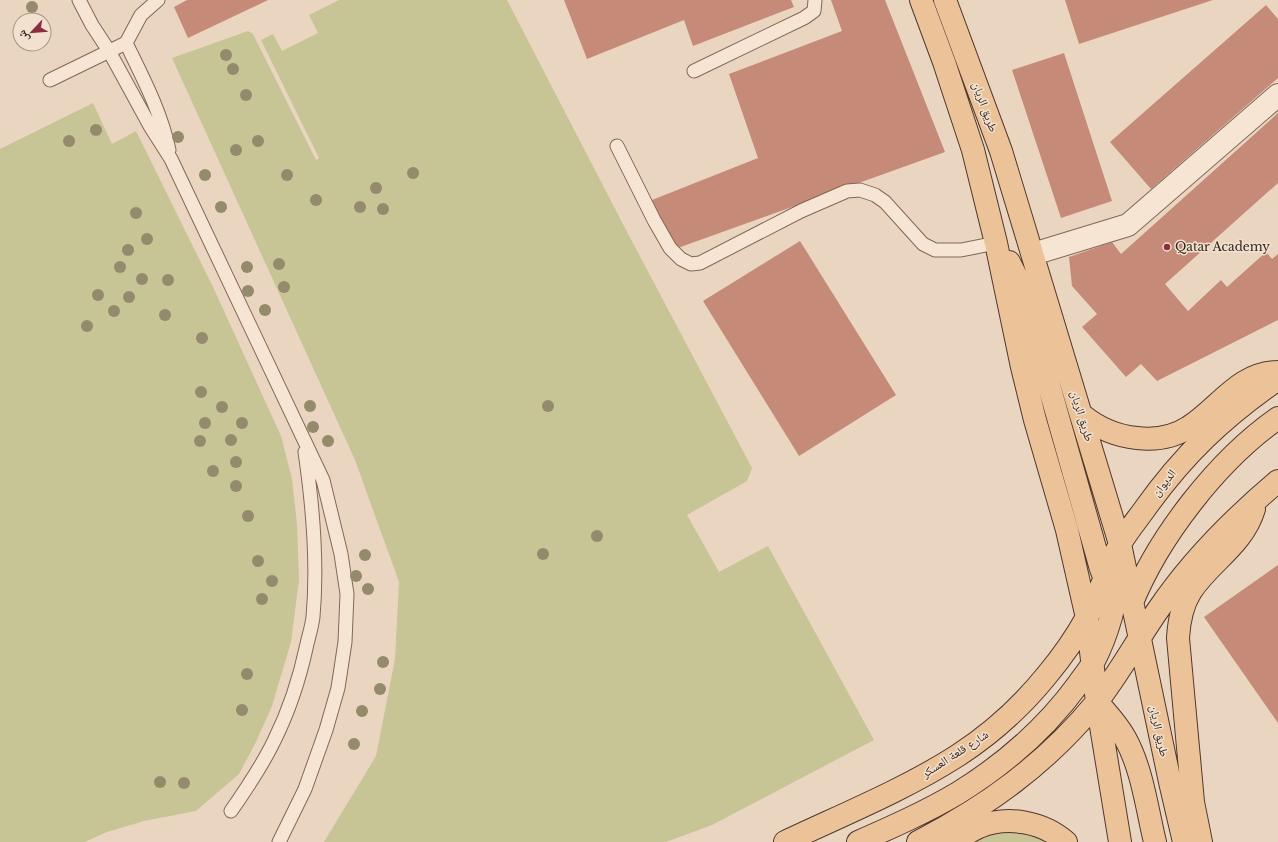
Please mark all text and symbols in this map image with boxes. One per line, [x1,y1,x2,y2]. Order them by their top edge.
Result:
north arrow [12,12,52,52]
text: ش [14,27,33,45]
street label: طريق الريان [969,80,1002,134]
place label: Qatar Academy [1175,239,1270,254]
marker: Qatar Academy [1162,242,1172,252]
street label: طريق الريان [1067,389,1097,443]
street label: الديوان [1148,466,1179,500]
street label: طريق الريان [1146,704,1172,758]
street label: شارع قلعة العسكر [918,726,992,782]

